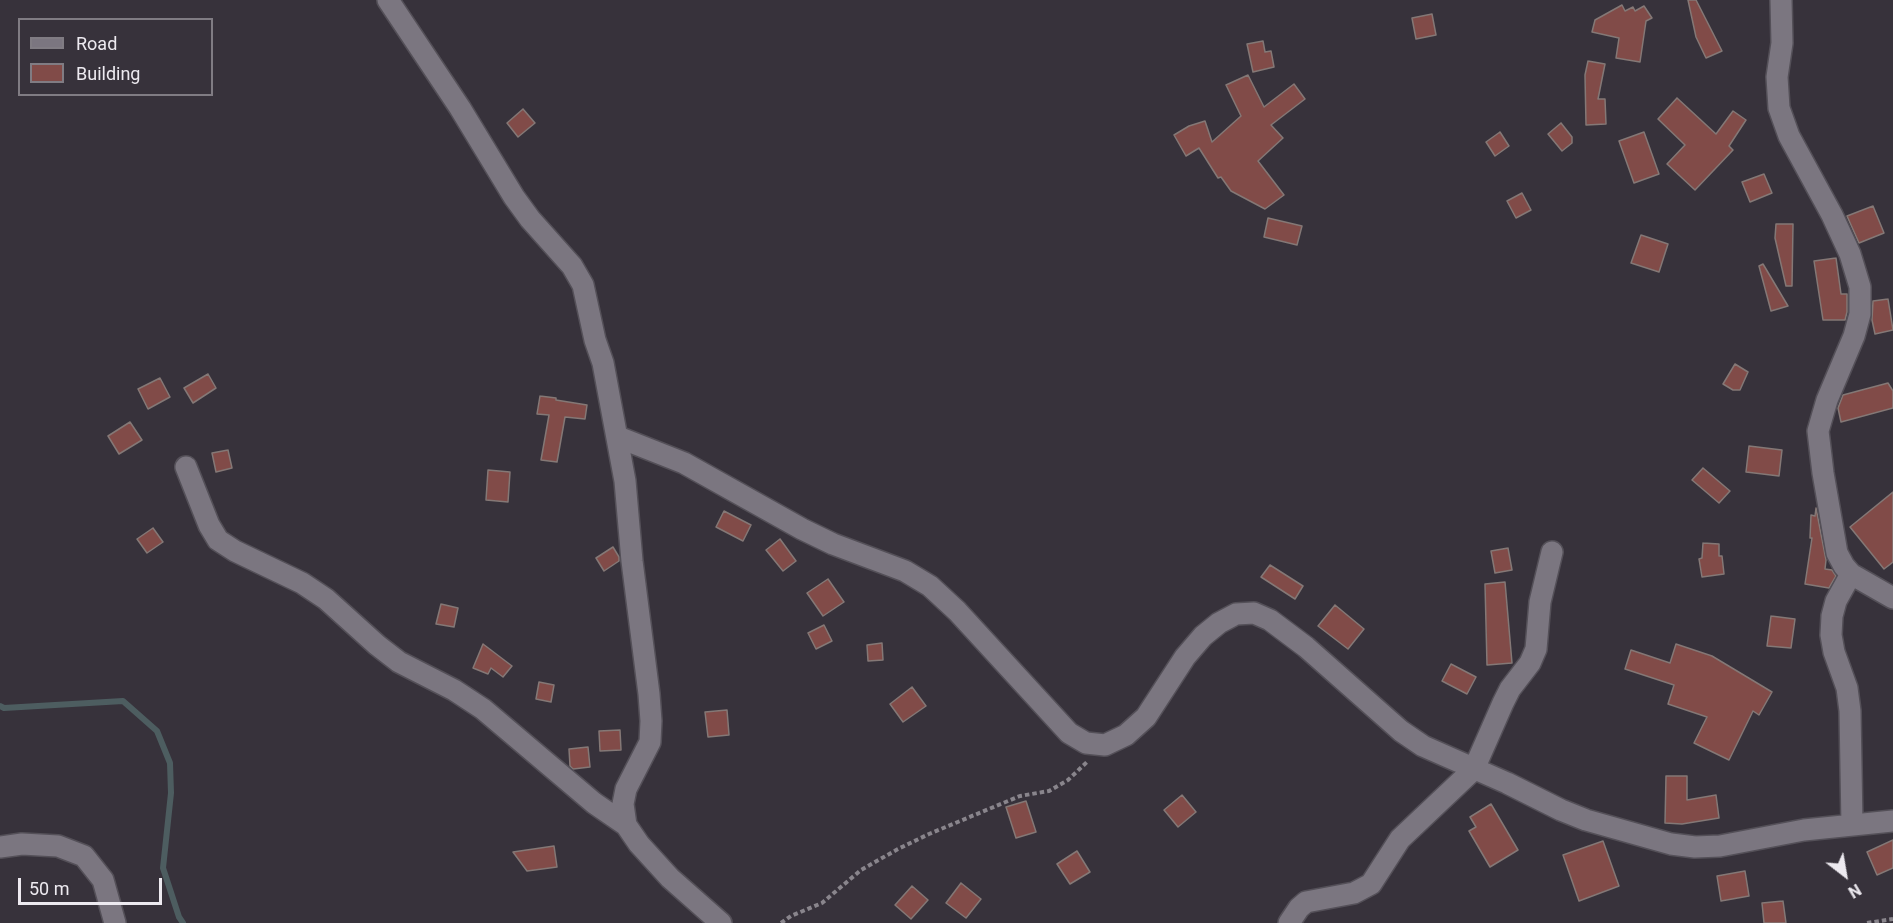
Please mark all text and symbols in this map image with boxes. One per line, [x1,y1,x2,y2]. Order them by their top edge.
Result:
legend [18,18,213,96]
text: Road [76,33,117,54]
text: Building [76,63,140,84]
north arrow [1815,845,1875,905]
scale bar [21,866,165,904]
text: 50 m [29,878,69,899]
text: N [1845,880,1864,902]

